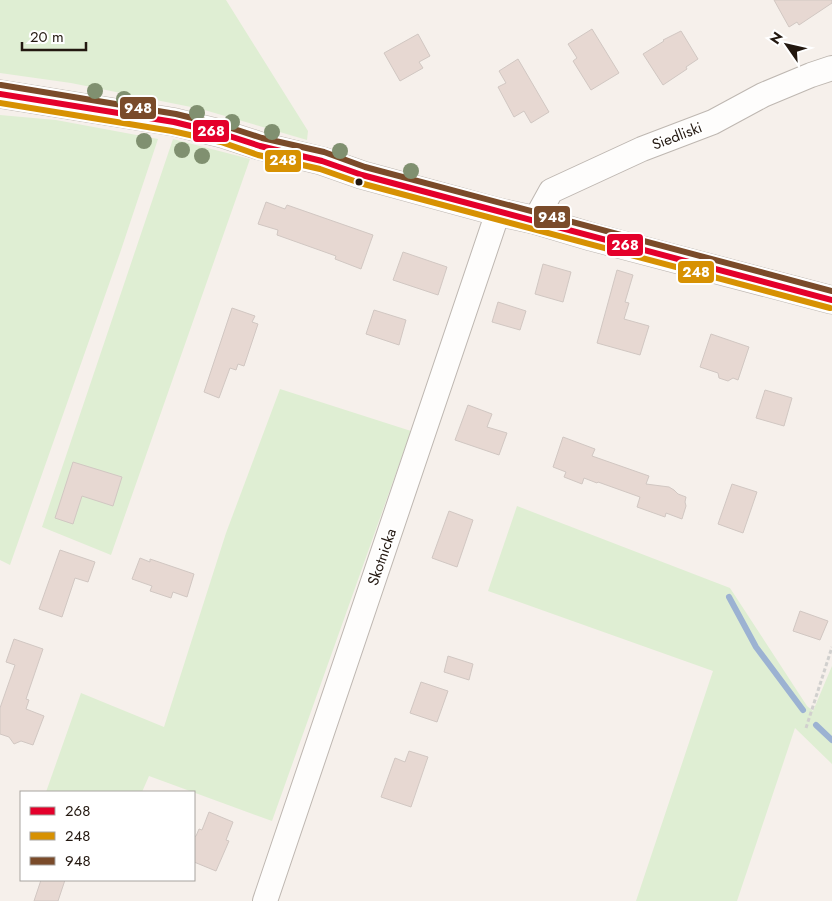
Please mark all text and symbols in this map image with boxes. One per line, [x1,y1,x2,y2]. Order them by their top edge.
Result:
scale bar [22,20,86,52]
north arrow [762,20,812,70]
text: 20 m [30,26,64,48]
text: N [765,28,788,48]
line badge: 948 [119,96,157,120]
text: 948 [124,98,152,118]
street label: Siedliski [649,116,705,156]
line badge: 268 [192,119,230,143]
text: 268 [197,121,225,141]
line badge: 248 [264,149,302,173]
text: 248 [269,150,297,170]
unlabelled marker [354,177,364,187]
line badge: 948 [533,205,571,229]
text: 948 [538,207,566,227]
line badge: 268 [606,233,644,257]
text: 268 [611,235,639,255]
line badge: 248 [677,260,715,284]
text: 248 [682,262,710,282]
street label: Skotnicka [362,525,402,589]
legend [20,791,195,881]
text: 268 [65,800,90,822]
text: 248 [65,825,90,847]
text: 948 [65,850,91,872]

